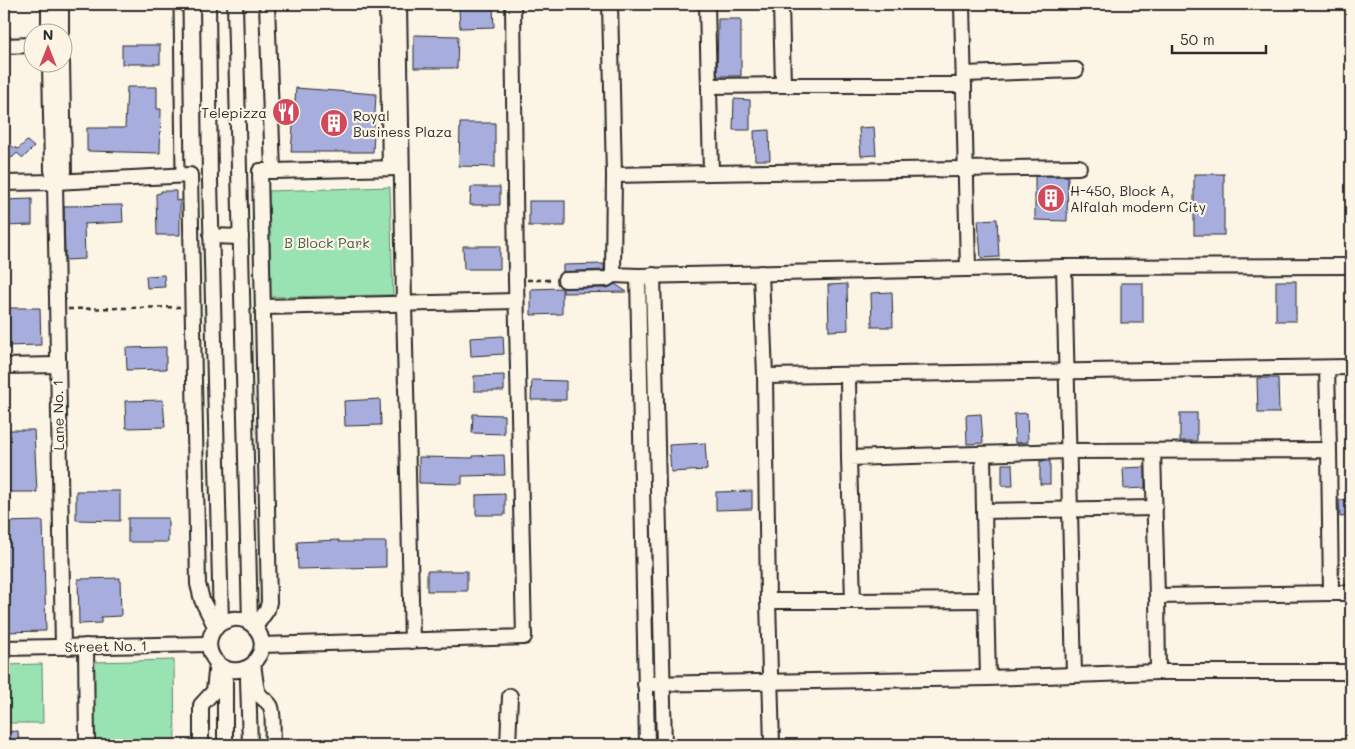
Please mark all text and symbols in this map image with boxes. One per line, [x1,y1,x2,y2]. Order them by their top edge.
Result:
north arrow [22,22,72,72]
scale bar [1172,22,1266,54]
text: N [43,25,53,44]
text: 50 m [1180,29,1215,49]
restaurant icon: Telepizza [271,97,301,127]
place label: Telepizza [201,103,267,122]
place label: Royal Business Plaza [353,106,452,141]
building icon: Royal Business Plaza [319,108,349,138]
place label: H-450, Block A, Alfalah modern City [1070,181,1206,216]
building icon: H-450, Block A, Alfalah modern City [1036,183,1066,213]
park label: B Block Park [284,233,370,252]
street label: Lane No. 1 [48,380,68,450]
street label: Street No. 1 [65,636,147,656]

